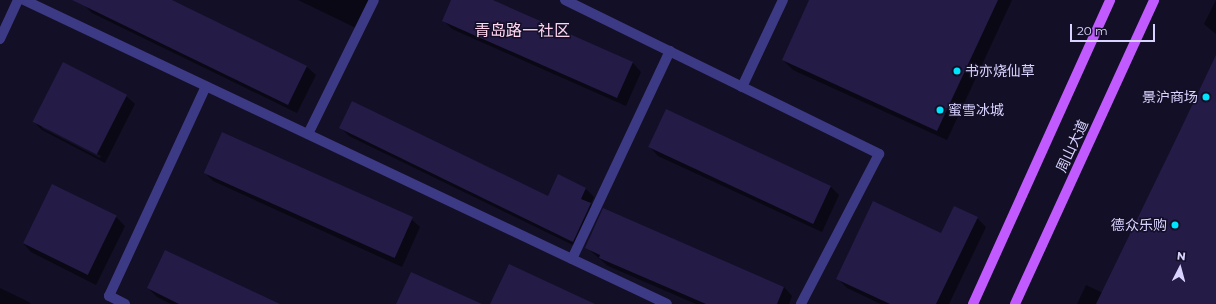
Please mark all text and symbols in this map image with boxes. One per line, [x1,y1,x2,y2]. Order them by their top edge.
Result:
scale bar [1072,16,1157,42]
district label: 青岛路一社区 [474,21,570,41]
text: 20 m [1077,23,1108,38]
place label: 书亦烧仙草 [965,63,1035,79]
marker: 书亦烧仙草 [952,66,962,76]
place label: 景沪商场 [1142,89,1198,105]
marker: 景沪商场 [1201,92,1211,102]
place label: 蜜雪冰城 [948,102,1004,118]
marker: 蜜雪冰城 [935,105,945,115]
street label: 周山大道 [1053,117,1091,175]
place label: 德众乐购 [1111,217,1167,233]
marker: 德众乐购 [1170,220,1180,230]
north arrow [1160,248,1200,288]
text: N [1176,249,1186,263]

